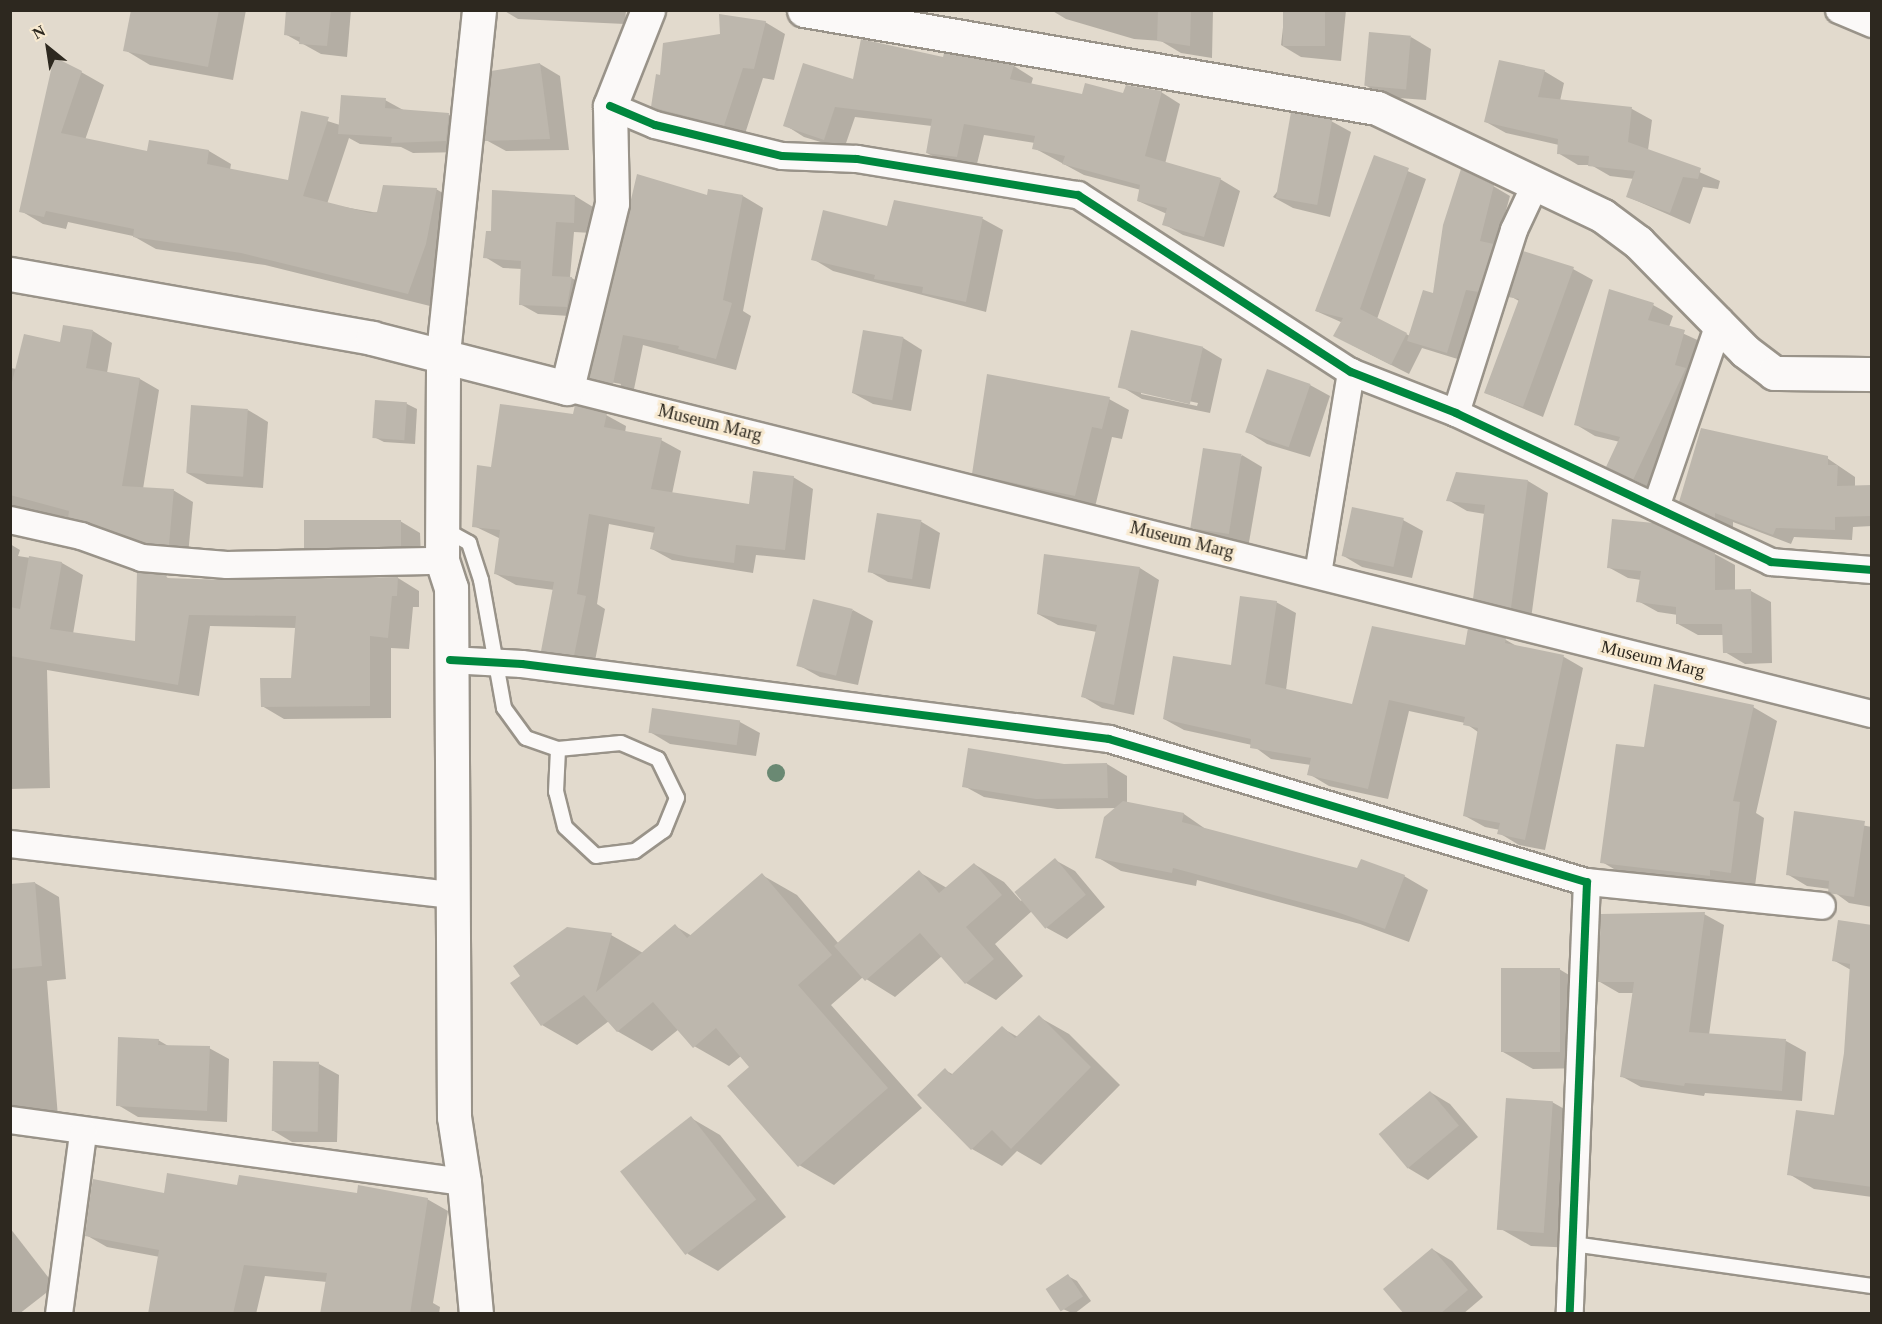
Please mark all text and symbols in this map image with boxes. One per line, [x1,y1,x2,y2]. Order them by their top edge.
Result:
north arrow [18,18,78,78]
text: N [29,22,48,42]
street label: Museum Marg [656,400,764,446]
street label: Museum Marg [1128,517,1236,563]
street label: Museum Marg [1599,636,1707,682]

